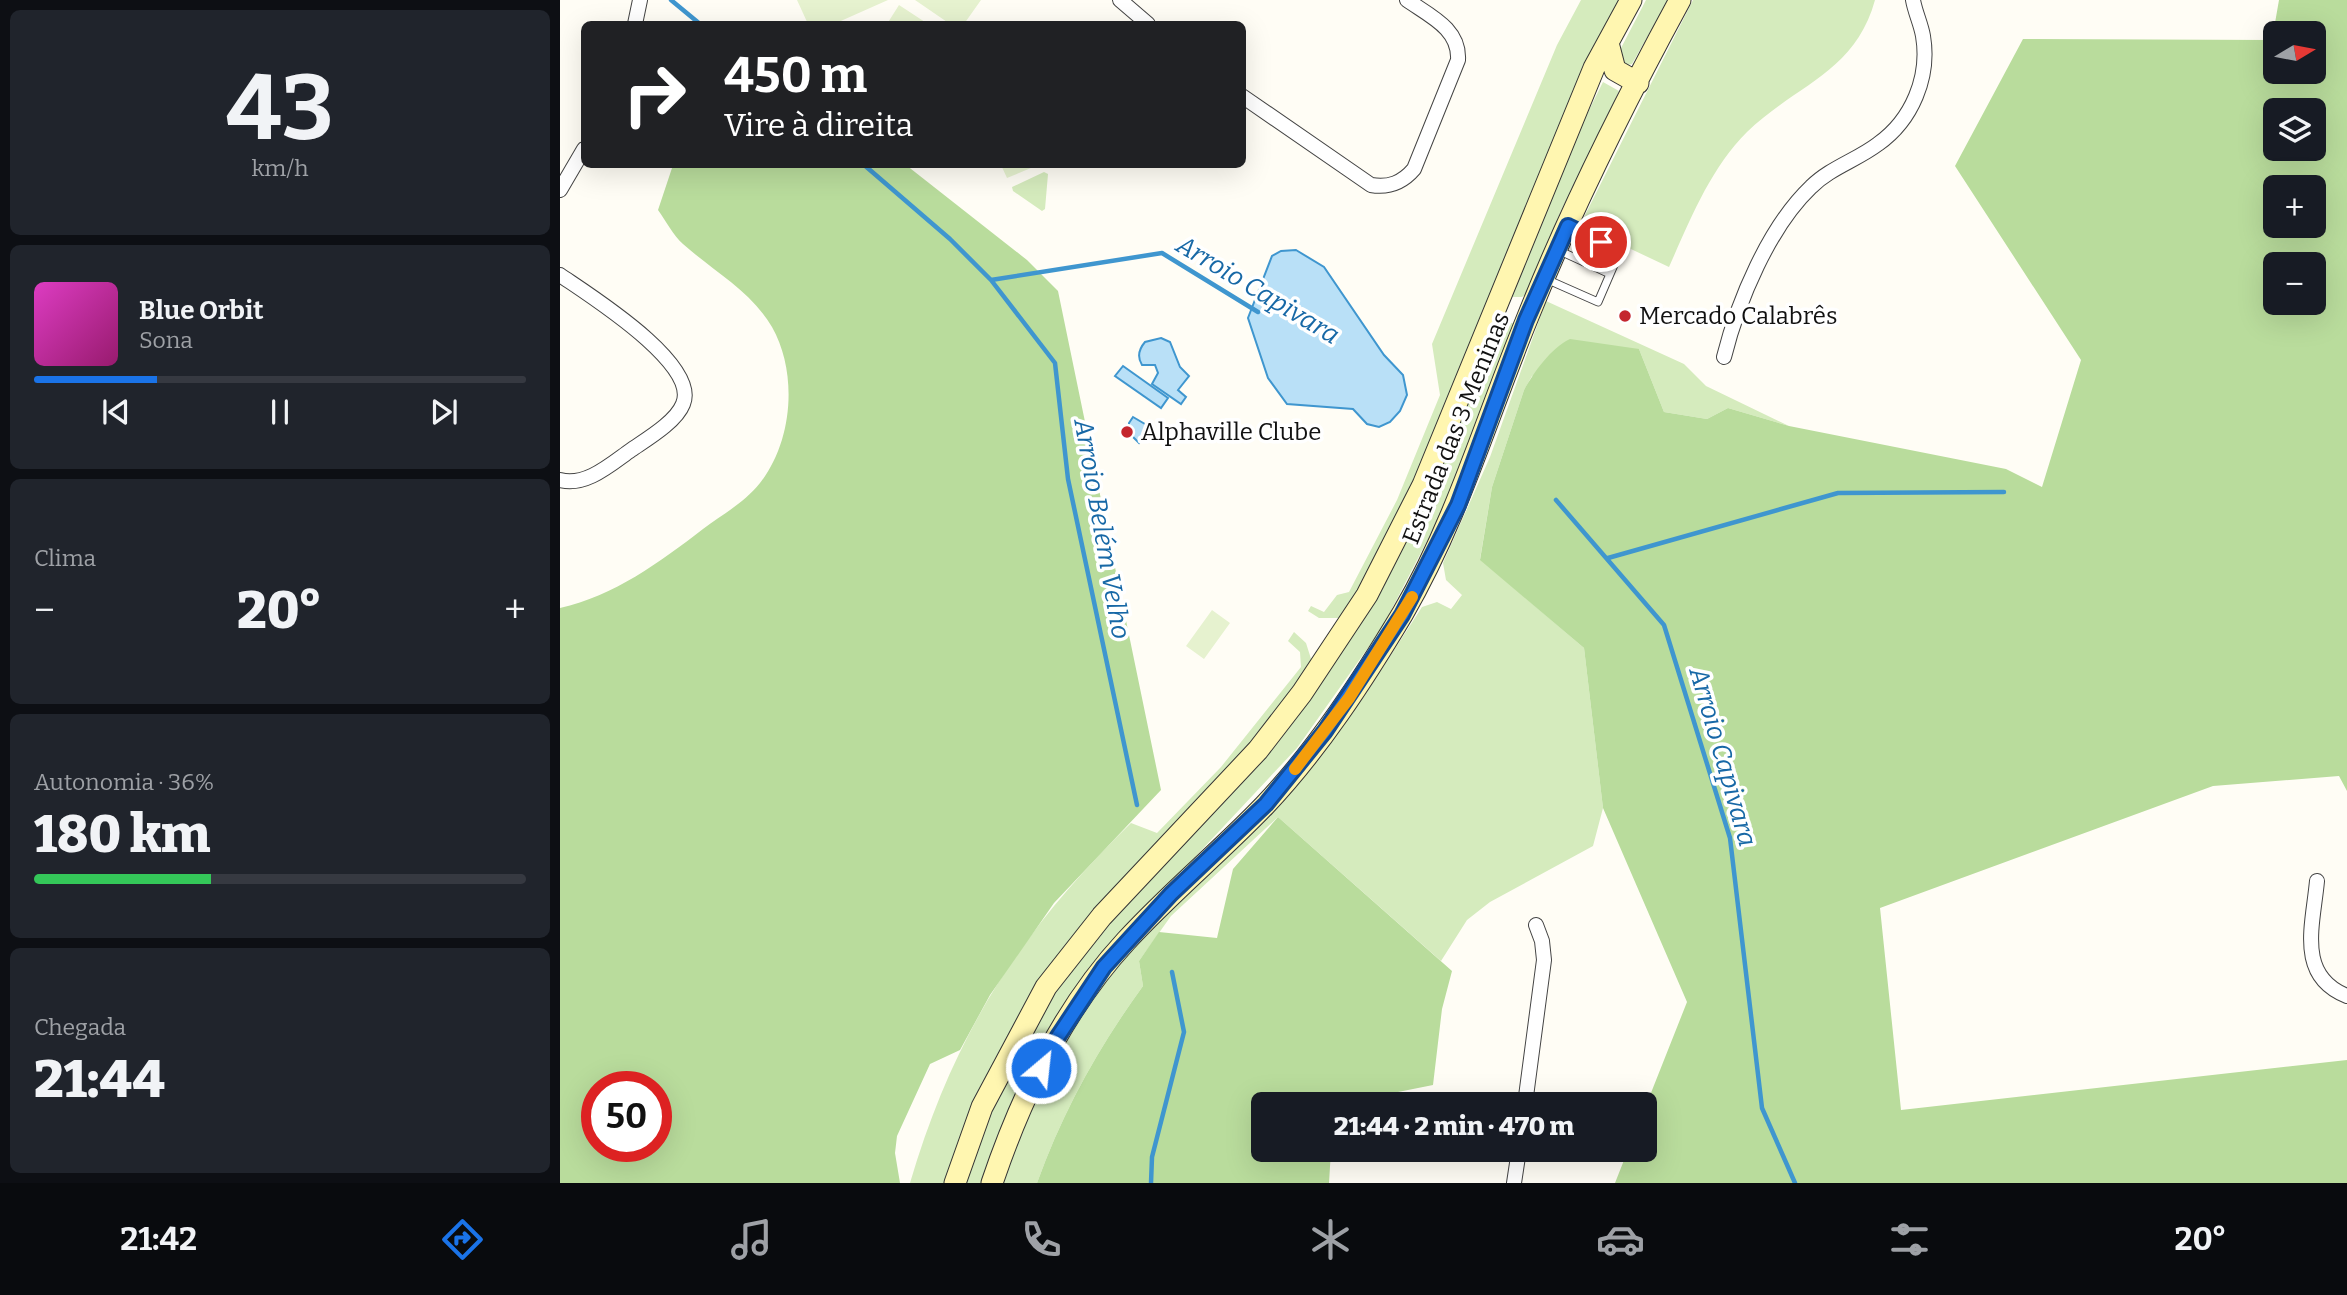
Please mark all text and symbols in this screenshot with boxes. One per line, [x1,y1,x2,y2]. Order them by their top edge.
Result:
north arrow [2263,21,2326,84]
map controls [2263,21,2326,315]
text: 450 m [724,46,867,105]
icon: right [609,49,700,140]
text: 43 [226,54,334,163]
button: layers [2263,98,2326,161]
text: Vire à direita [724,106,913,144]
text: km/h [252,154,308,182]
button: + [2263,175,2326,238]
pin [1571,212,1631,272]
icon: arrive [1582,223,1620,261]
water label: Arroio Capivara [1170,229,1345,351]
button: − [2263,252,2326,315]
text: Blue Orbit [139,295,263,326]
place label: Mercado Calabrês [1639,302,1837,330]
street label: Estrada das 3 Meninas [1397,308,1515,548]
marker: Mercado Calabrês [1617,308,1633,324]
text: Sona [139,326,193,354]
icon: previous [97,393,135,431]
icon: pause [261,393,299,431]
icon: next [425,393,463,431]
water label: Arroio Belém Velho [1067,416,1137,641]
place label: Alphaville Clube [1141,418,1321,446]
marker: Alphaville Clube [1119,424,1135,440]
text: Clima [34,544,96,572]
text: 20° [237,579,322,642]
text: − [34,587,55,633]
text: + [504,587,526,633]
water label: Arroio Capivara [1682,663,1763,850]
text: Autonomia · 36% [34,768,214,796]
text: 180 km [34,803,211,866]
text: Chegada [34,1013,126,1041]
position arrow [1004,1031,1078,1105]
text: 21:44 [34,1048,165,1111]
speed limit sign: 50 [581,1071,672,1162]
text: 21:44 · 2 min · 470 m [1334,1111,1574,1142]
icon: directions [438,1215,487,1264]
icon: music [727,1215,776,1264]
icon: phone [1017,1215,1066,1264]
icon: climate [1306,1215,1355,1264]
icon: car [1596,1215,1645,1264]
icon: filters [1885,1215,1934,1264]
text: 21:42 [120,1220,197,1258]
text: 20° [2175,1220,2227,1258]

